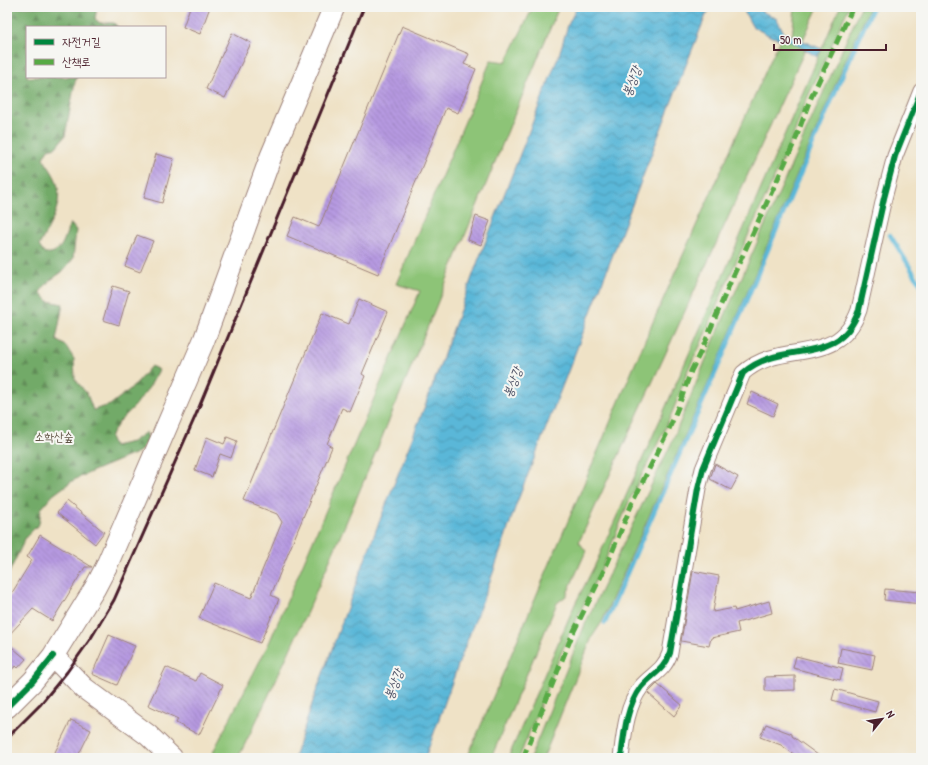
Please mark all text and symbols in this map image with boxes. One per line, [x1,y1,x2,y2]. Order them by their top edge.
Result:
legend [26,26,166,78]
scale bar [774,26,886,52]
text: 50 m [780,31,801,48]
text: 자전거길 [62,33,101,50]
text: 산책로 [62,53,91,70]
water label: 봉상강 [617,62,646,99]
water label: 봉상강 [498,363,527,400]
park label: 소학산숲 [35,428,73,445]
water label: 봉상강 [379,665,408,702]
north arrow [862,699,902,739]
text: N [883,708,898,720]

